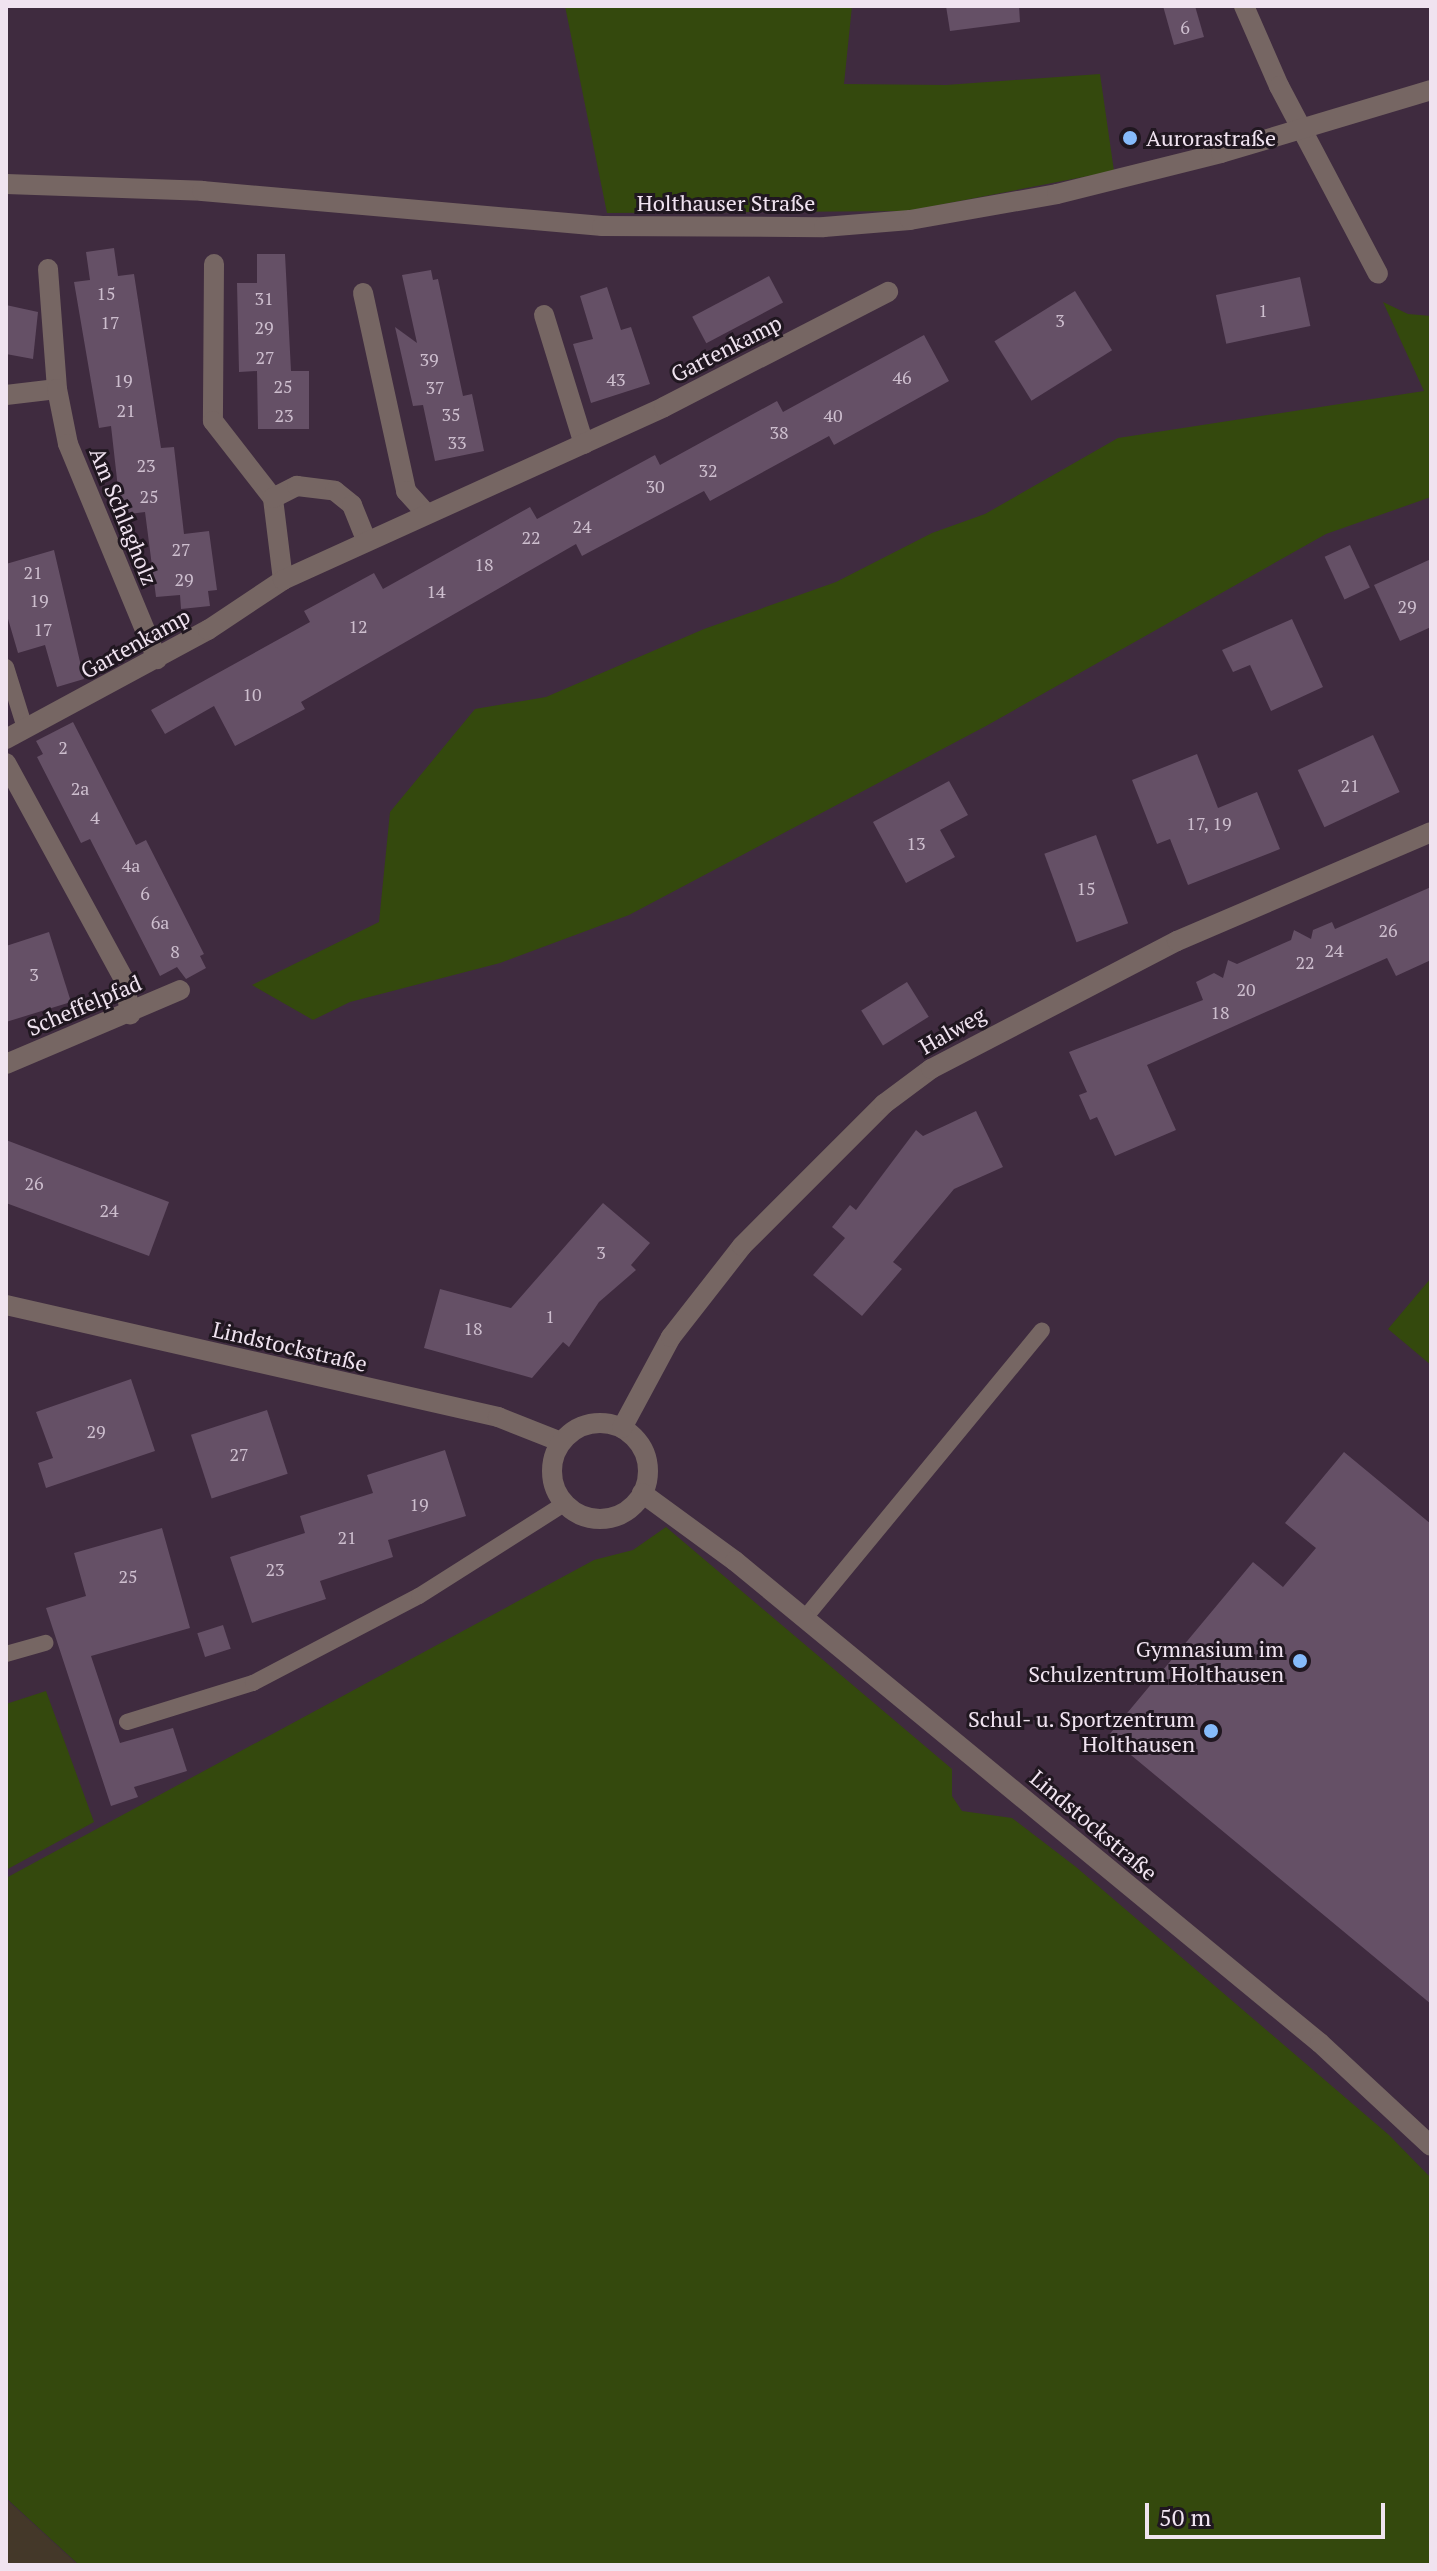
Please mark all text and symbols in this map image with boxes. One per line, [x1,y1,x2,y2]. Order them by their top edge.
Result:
house number: 6 [1180,16,1190,38]
place label: Aurorastraße [1146,125,1276,151]
marker: Aurorastraße [1121,129,1139,147]
street label: Holthauser Straße [637,190,815,216]
house number: 15 [96,282,116,304]
house number: 31 [254,287,274,309]
house number: 1 [1258,299,1268,321]
street label: Gartenkamp [666,309,786,387]
house number: 3 [1055,309,1065,331]
house number: 17 [100,311,120,333]
house number: 29 [254,316,274,338]
house number: 27 [255,346,275,368]
house number: 39 [419,348,439,370]
house number: 46 [892,366,912,388]
house number: 43 [606,368,626,390]
house number: 19 [113,369,133,391]
house number: 25 [273,375,293,397]
house number: 37 [425,376,445,398]
house number: 21 [116,399,136,421]
house number: 35 [441,403,461,425]
house number: 23 [274,404,294,426]
house number: 40 [823,404,843,426]
house number: 38 [769,421,789,443]
house number: 33 [447,431,467,453]
street label: Am Schlagholz [84,443,164,589]
house number: 23 [136,454,156,476]
house number: 32 [698,459,718,481]
house number: 30 [645,475,665,497]
house number: 25 [139,485,159,507]
house number: 24 [572,515,592,537]
house number: 22 [521,526,541,548]
house number: 27 [171,538,191,560]
house number: 18 [474,553,494,575]
house number: 21 [23,561,43,583]
house number: 29 [174,568,194,590]
house number: 14 [426,580,446,602]
house number: 19 [29,589,49,611]
house number: 29 [1397,595,1417,617]
street label: Gartenkamp [76,602,194,684]
house number: 12 [348,615,368,637]
house number: 17 [33,618,53,640]
house number: 10 [242,683,262,705]
house number: 2 [58,736,68,758]
house number: 21 [1340,774,1360,796]
house number: 2a [71,777,89,799]
house number: 4 [90,806,100,828]
house number: 17, 19 [1186,812,1232,834]
house number: 13 [906,832,926,854]
house number: 4a [122,854,140,876]
house number: 15 [1076,877,1096,899]
house number: 6 [140,882,150,904]
house number: 6a [151,911,169,933]
house number: 26 [1378,919,1398,941]
house number: 24 [1324,939,1344,961]
house number: 8 [170,940,180,962]
house number: 22 [1295,951,1315,973]
house number: 3 [29,963,39,985]
street label: Scheffelpfad [23,969,145,1041]
house number: 20 [1236,978,1256,1000]
street label: Halweg [914,1001,990,1059]
house number: 18 [1210,1001,1230,1023]
house number: 26 [24,1172,44,1194]
house number: 24 [99,1199,119,1221]
house number: 3 [596,1241,606,1263]
house number: 1 [545,1305,555,1327]
street label: Lindstockstraße [210,1315,370,1377]
house number: 18 [463,1317,483,1339]
house number: 29 [86,1420,106,1442]
house number: 27 [229,1443,249,1465]
house number: 19 [409,1493,429,1515]
house number: 21 [337,1526,357,1548]
house number: 23 [265,1558,285,1580]
house number: 25 [118,1565,138,1587]
place label: Gymnasium im Schulzentrum Holthausen [1028,1635,1284,1686]
marker: Gymnasium im Schulzentrum Holthausen [1291,1652,1309,1670]
place label: Schul- u. Sportzentrum Holthausen [966,1705,1195,1756]
marker: Schul- u. Sportzentrum Holthausen [1202,1722,1220,1740]
street label: Lindstockstraße [1025,1764,1163,1886]
scale bar [1149,2487,1389,2537]
text: 50 m [1159,2501,1211,2533]

